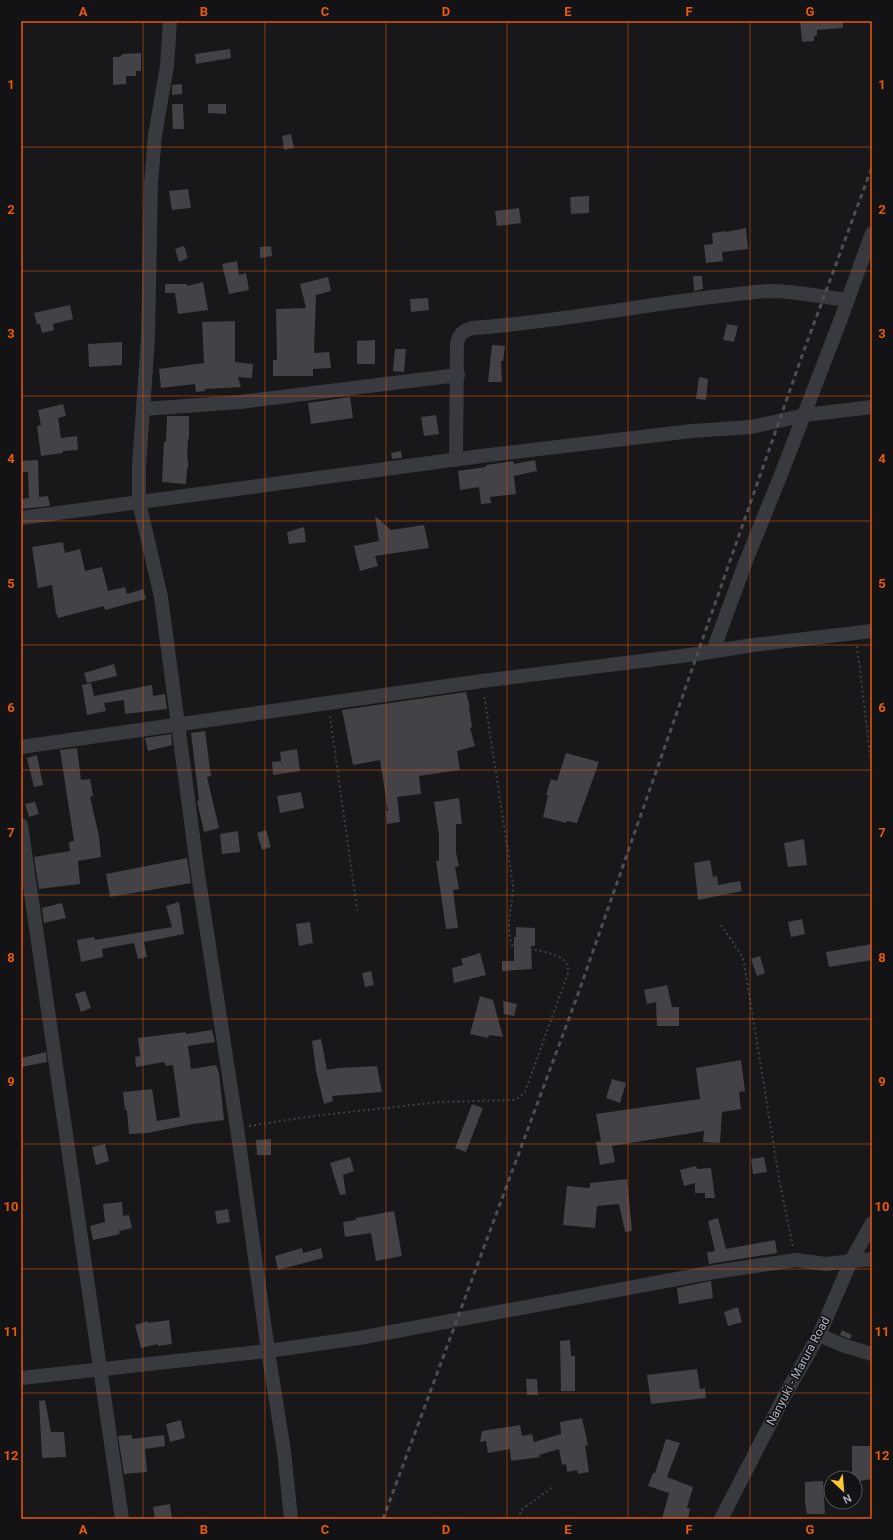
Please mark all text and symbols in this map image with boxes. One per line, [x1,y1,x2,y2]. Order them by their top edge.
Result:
text: A [79,4,88,19]
text: B [200,4,208,19]
text: C [321,4,330,19]
text: D [442,4,450,19]
text: E [564,4,572,19]
text: F [685,4,693,19]
text: G [806,4,815,19]
text: 1 [7,77,15,92]
text: 1 [878,77,886,92]
text: 2 [7,202,15,217]
text: 2 [878,202,886,217]
text: 3 [7,326,15,341]
text: 3 [878,326,886,341]
text: 4 [7,451,15,466]
text: 4 [878,451,886,466]
text: 5 [7,576,15,591]
text: 5 [878,576,886,591]
text: 6 [7,700,15,715]
text: 6 [878,700,886,715]
text: 7 [7,825,15,840]
text: 7 [878,825,886,840]
text: 8 [7,950,15,965]
text: 8 [878,950,886,965]
text: 9 [7,1074,15,1089]
text: 9 [878,1074,886,1089]
text: 10 [4,1199,18,1214]
text: 10 [875,1199,889,1214]
street label: Nanyuki - Marura Road [763,1314,833,1428]
text: 11 [4,1324,18,1339]
text: 11 [875,1324,889,1339]
text: 12 [4,1448,18,1463]
text: 12 [875,1448,889,1463]
north arrow [823,1470,863,1510]
text: N [841,1491,854,1506]
text: A [79,1522,88,1537]
text: B [200,1522,208,1537]
text: C [321,1522,330,1537]
text: D [442,1522,450,1537]
text: E [564,1522,572,1537]
text: F [685,1522,693,1537]
text: G [806,1522,815,1537]

